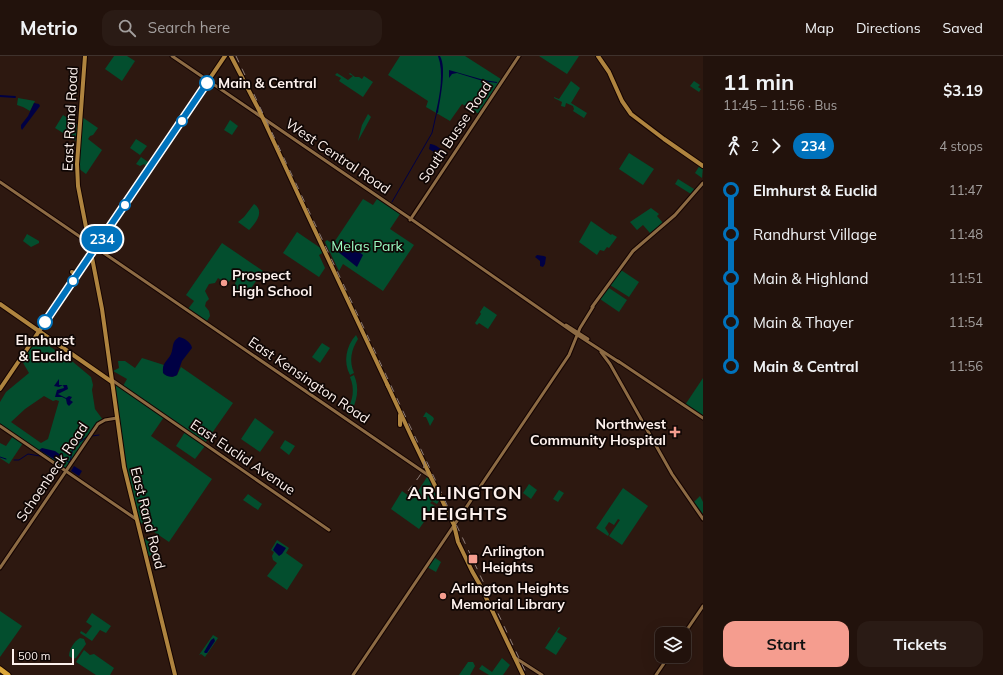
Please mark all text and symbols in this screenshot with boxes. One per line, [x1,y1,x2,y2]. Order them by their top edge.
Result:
search box [102,10,382,46]
text: Metrio [20,16,78,40]
icon: search [116,17,138,39]
text: Search here [148,18,230,37]
text: Map [805,19,834,37]
text: Directions [856,19,921,37]
text: Saved [943,19,983,37]
street label: East Rand Road [58,66,82,172]
text: 11 min [723,68,794,96]
place label: Main & Central [218,74,317,92]
marker: Main & Central [199,75,215,91]
street label: South Busse Road [414,78,496,186]
text: $3.19 [943,81,983,100]
text: 11:45 – 11:56 · Bus [723,97,837,113]
street label: West Central Road [282,114,394,198]
unlabelled marker [176,115,188,127]
icon: walk [723,135,745,157]
icon: forward [765,135,787,157]
text: 234 [801,137,826,155]
text: 2 [751,138,759,154]
text: 4 stops [939,138,983,154]
text: Elmhurst & Euclid [753,181,877,200]
text: 11:47 [949,182,983,198]
unlabelled marker [119,199,131,211]
text: Randhurst Village [753,225,877,244]
line badge: 234 [79,226,125,252]
text: 11:48 [949,226,983,242]
text: 234 [89,230,115,248]
park label: Melas Park [331,237,403,255]
place label: Prospect High School [232,266,312,300]
text: Main & Highland [753,269,868,288]
text: 11:51 [949,270,983,286]
unlabelled marker [67,275,79,287]
marker: Prospect High School [219,278,229,288]
text: Main & Thayer [753,313,853,332]
marker: Elmhurst & Euclid [37,314,53,330]
text: 11:54 [949,314,983,330]
place label: Elmhurst & Euclid [15,331,75,365]
street label: East Kensington Road [245,333,373,427]
text: Main & Central [753,357,859,376]
text: 11:56 [949,358,983,374]
street label: East Euclid Avenue [187,415,299,499]
place label: Northwest Community Hospital [530,415,667,449]
street label: Schoenbeck Road [12,419,92,525]
marker: Northwest Community Hospital [669,426,681,438]
street label: East Rand Road [127,465,169,571]
district label: ARLINGTON HEIGHTS [407,481,523,525]
place label: Arlington Heights [482,542,544,576]
marker: Arlington Heights [467,553,479,565]
place label: Arlington Heights Memorial Library [451,579,569,613]
marker: Arlington Heights Memorial Library [438,591,448,601]
button: Start [723,621,849,667]
button: Tickets [857,621,983,667]
map controls [655,627,691,663]
button: layers [655,627,691,663]
scale bar [12,647,74,666]
text: 500 m [18,649,50,663]

